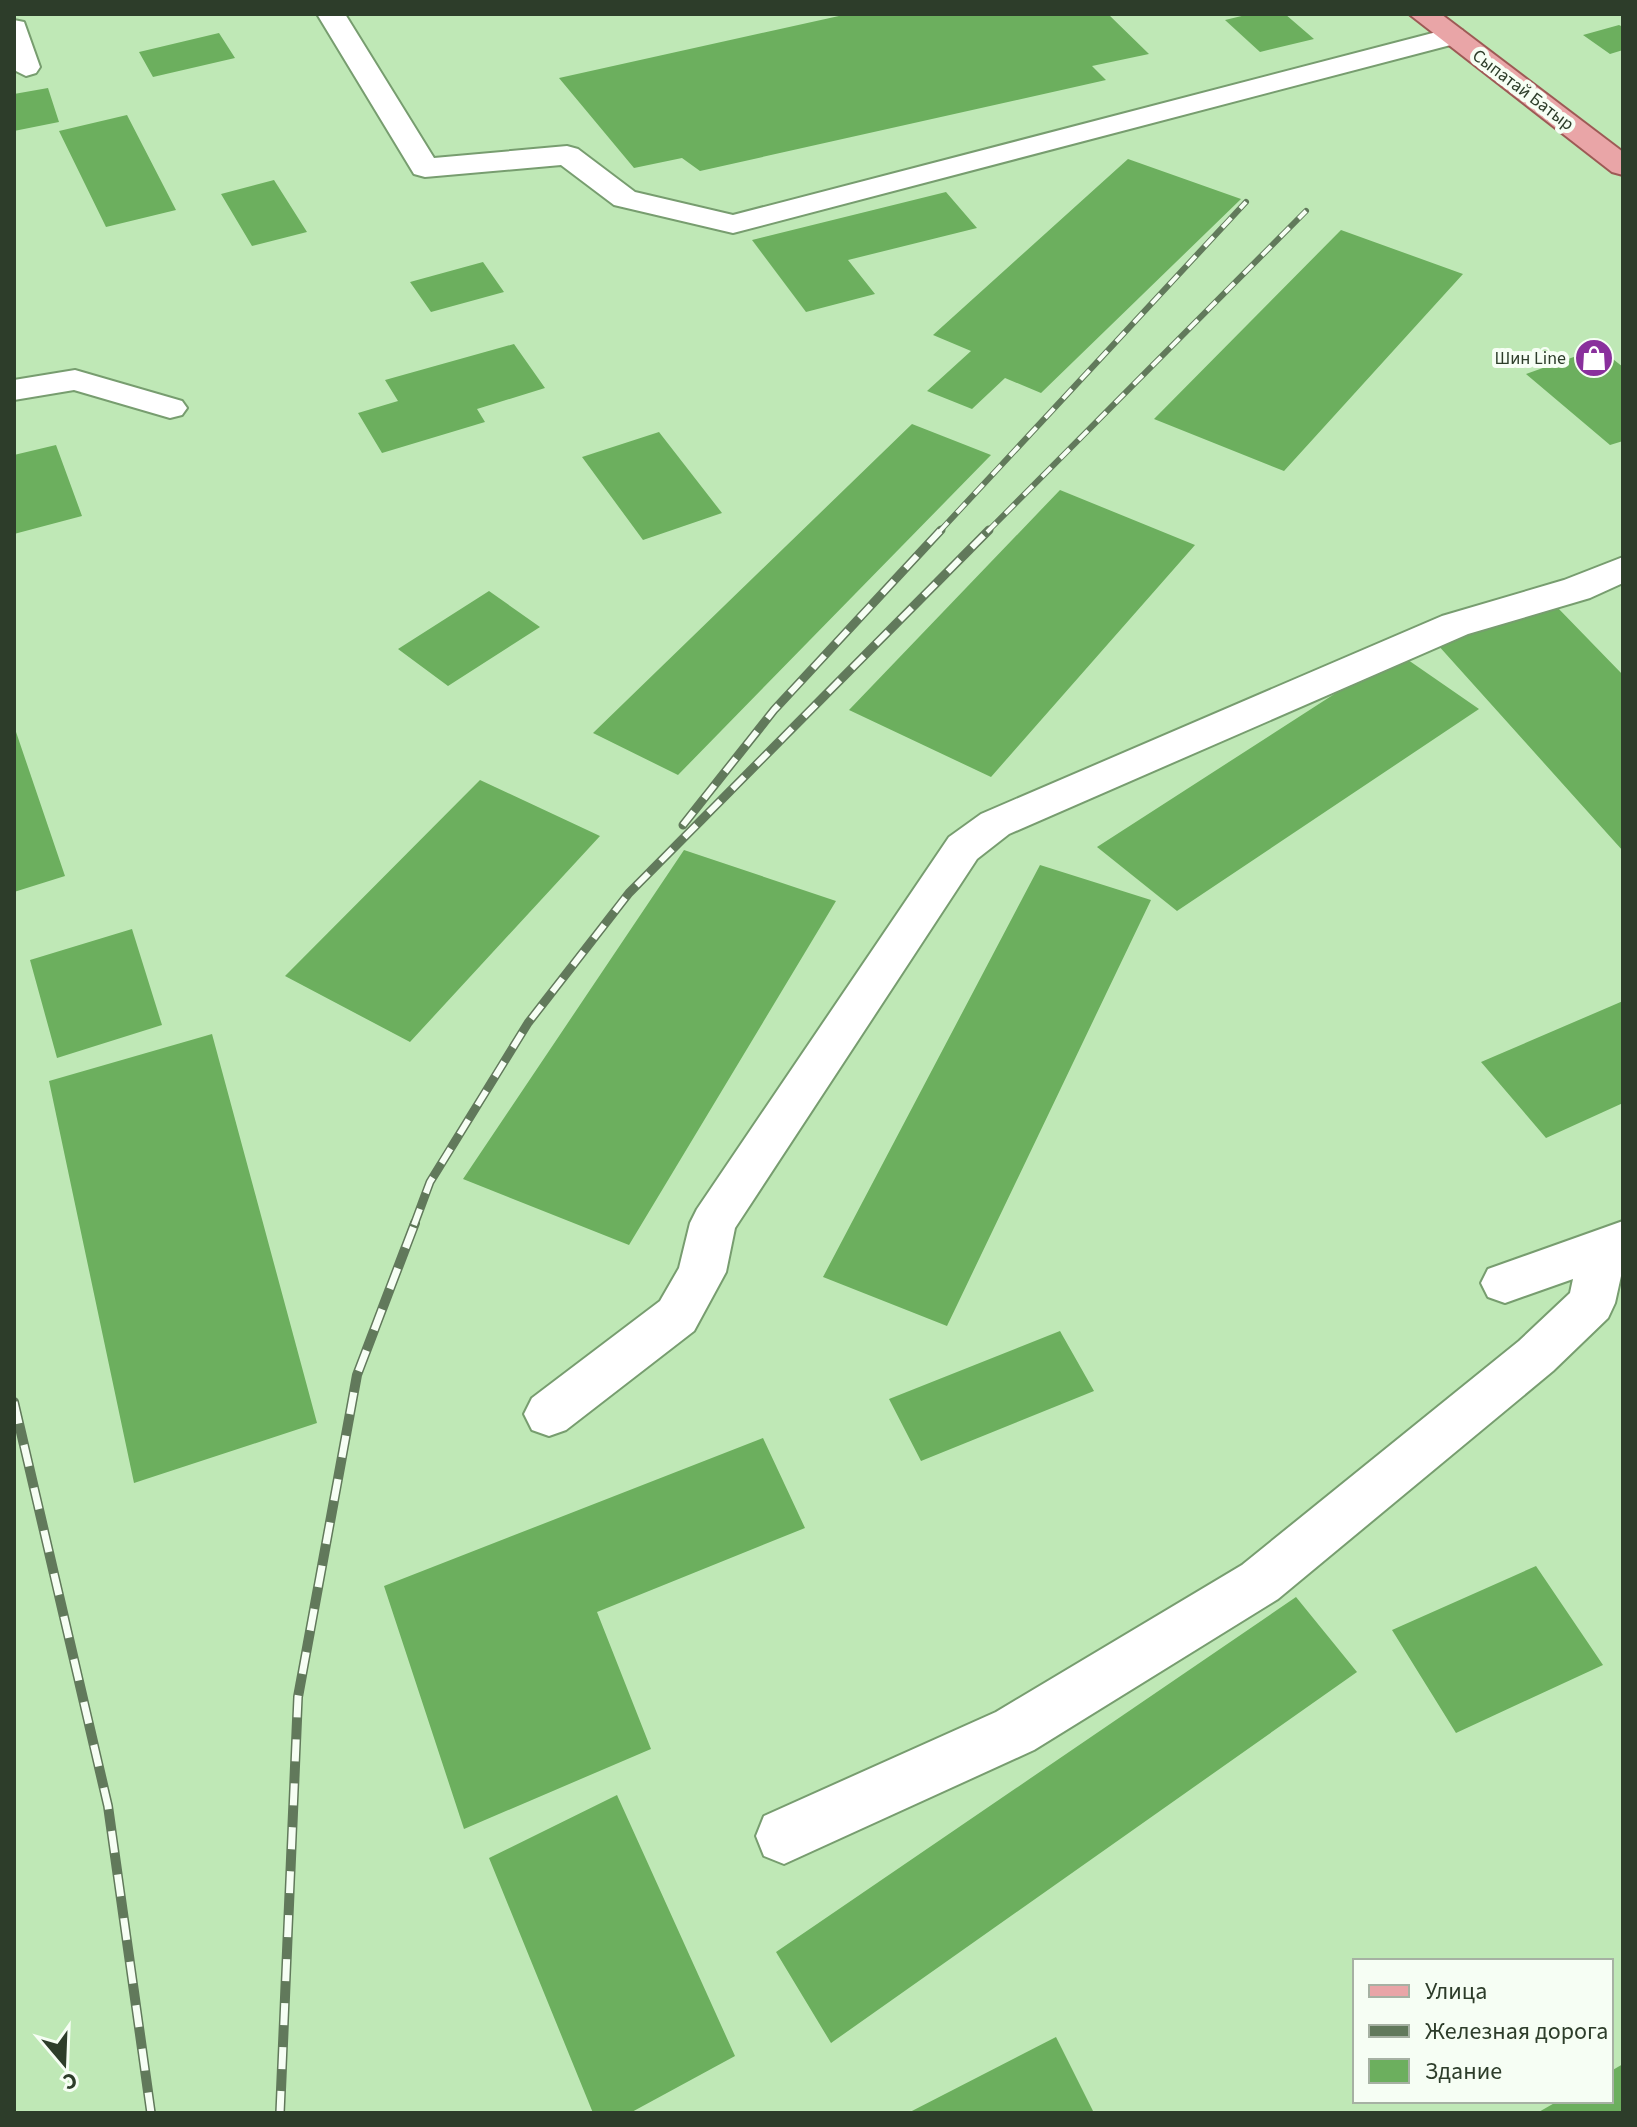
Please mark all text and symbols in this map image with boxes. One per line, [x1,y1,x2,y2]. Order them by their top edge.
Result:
street label: Сыпатай Батыр [1467,43,1579,137]
shop icon: Шин Line [1573,337,1615,379]
place label: Шин Line [1494,346,1566,371]
legend [1353,1959,1613,2103]
text: Улица [1425,1974,1487,2009]
text: Железная дорога [1425,2014,1608,2049]
north arrow [24,2023,104,2103]
text: Здание [1425,2054,1502,2089]
text: С [59,2064,81,2098]

